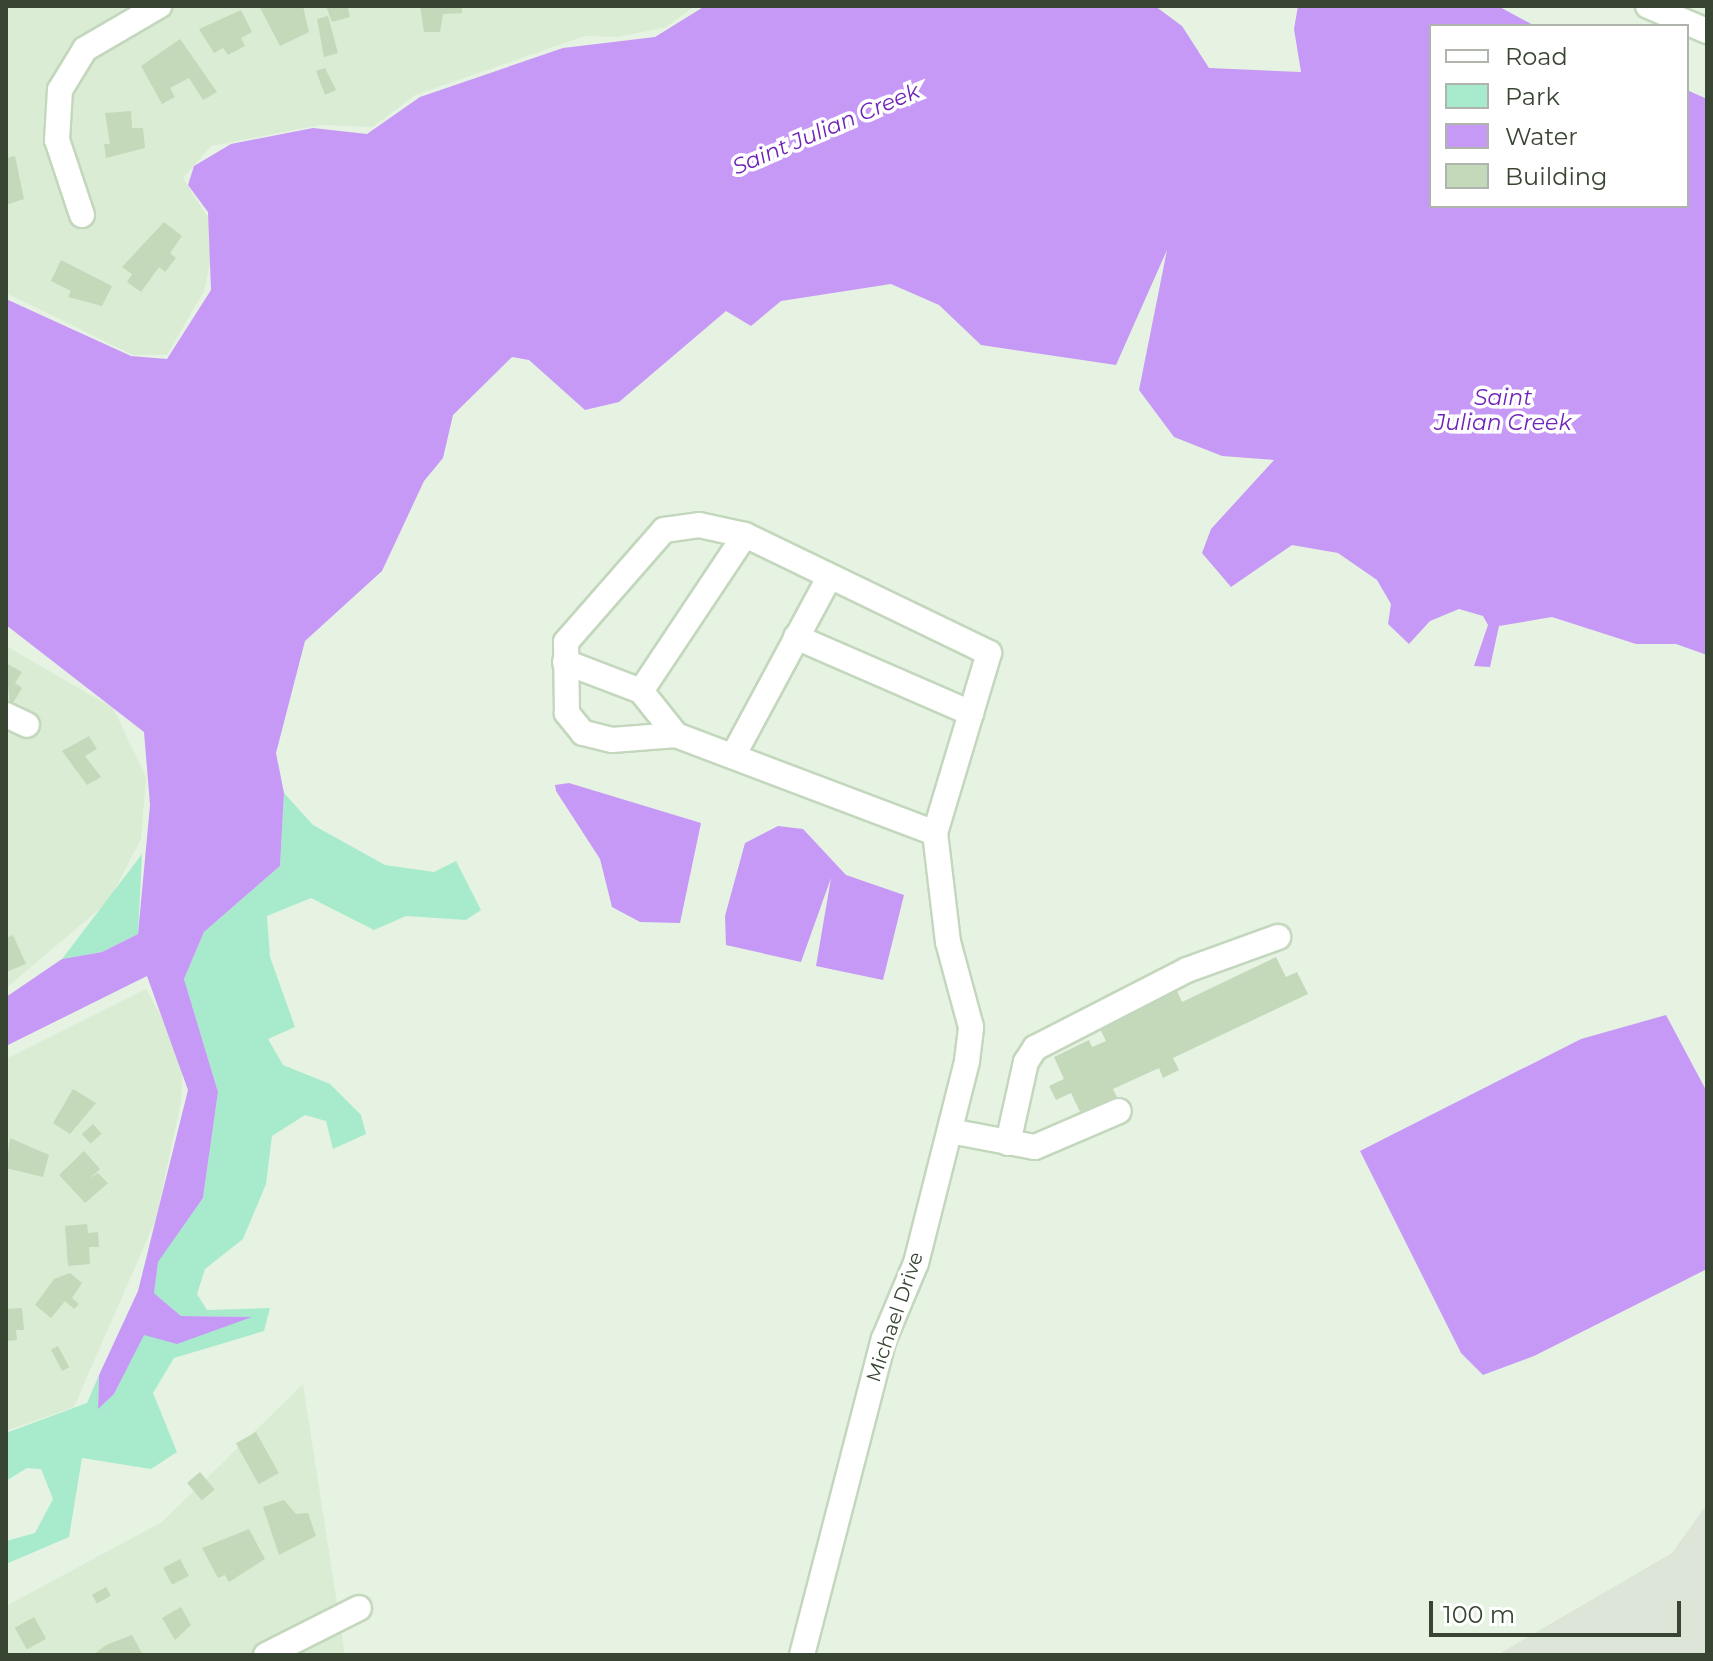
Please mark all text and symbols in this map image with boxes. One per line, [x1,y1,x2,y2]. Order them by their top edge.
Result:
legend [1429,24,1689,208]
text: Road [1505,42,1568,71]
water label: Saint Julian Creek [728,78,924,180]
text: Park [1505,82,1560,111]
text: Water [1505,122,1578,151]
text: Building [1505,162,1608,191]
water label: Saint Julian Creek [1435,384,1571,436]
street label: Michael Drive [862,1249,928,1385]
scale bar [1433,1585,1685,1635]
text: 100 m [1443,1600,1515,1629]

